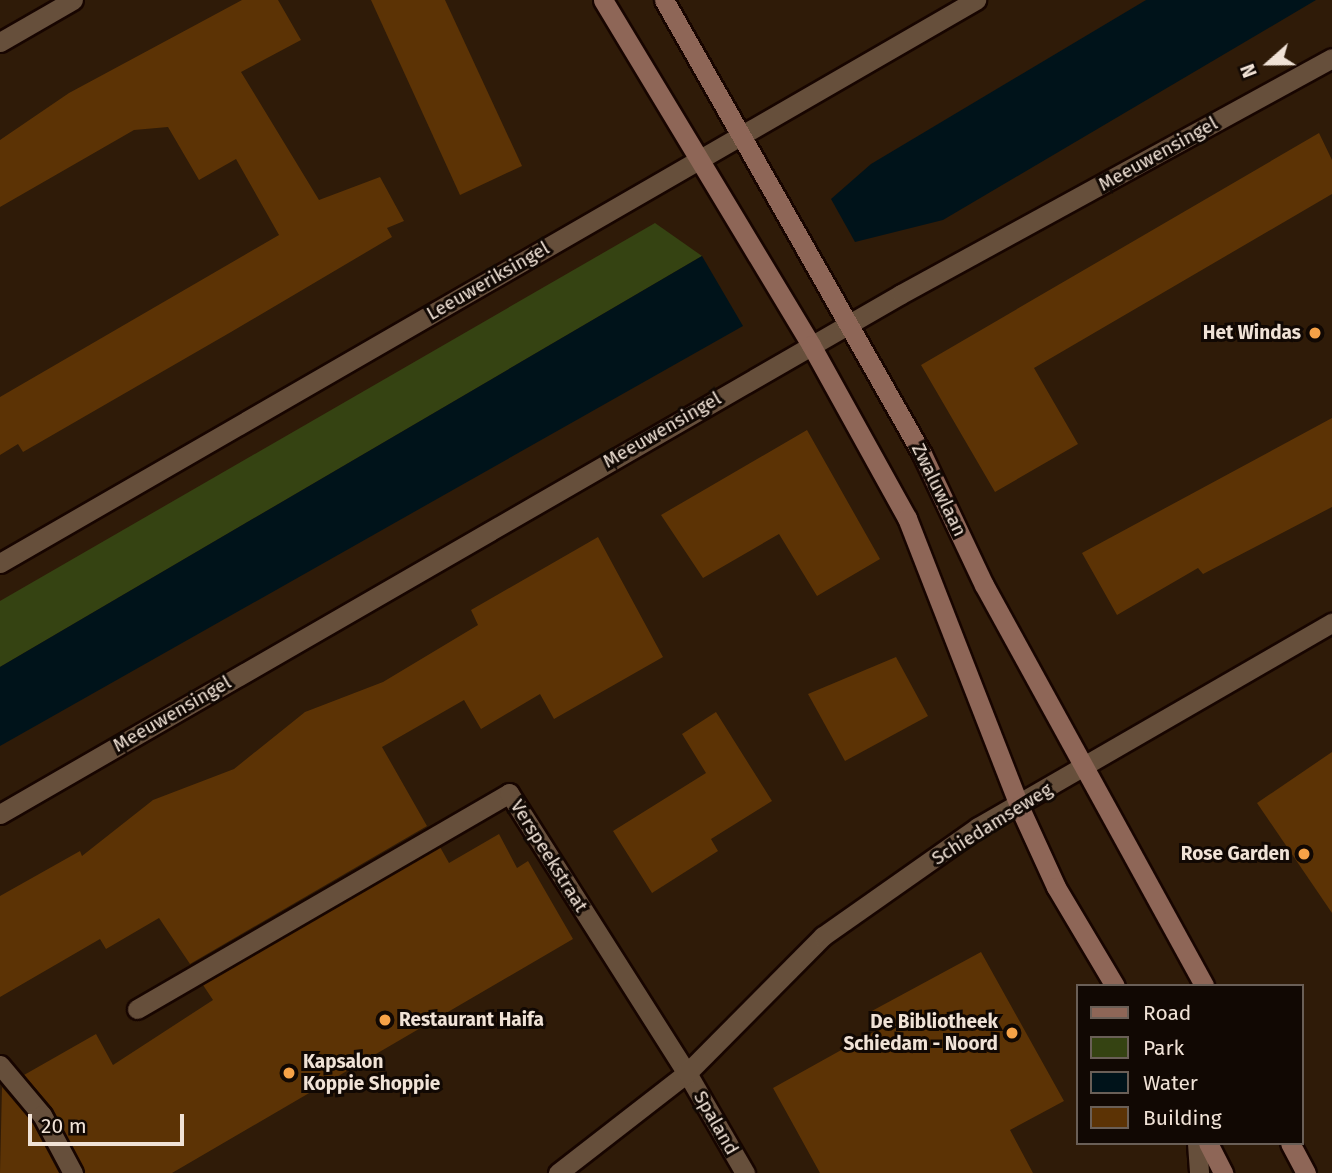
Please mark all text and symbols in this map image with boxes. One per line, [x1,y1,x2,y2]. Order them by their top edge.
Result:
north arrow [1234,28,1304,98]
text: N [1236,61,1262,81]
street label: Meeuwensingel [1095,112,1221,196]
street label: Leeuweriksingel [423,237,553,325]
place label: Het Windas [1203,322,1301,344]
marker: Het Windas [1307,325,1323,341]
street label: Meeuwensingel [599,387,725,473]
street label: Zwaluwlaan [907,440,971,540]
street label: Meeuwensingel [109,671,235,757]
street label: Schiedamseweg [928,778,1056,870]
street label: Verspeekstraat [505,796,593,916]
place label: Rose Garden [1181,843,1290,865]
marker: Rose Garden [1296,846,1312,862]
legend [1076,984,1304,1145]
text: Road [1143,1000,1191,1026]
place label: Restaurant Haifa [399,1009,544,1031]
place label: De Bibliotheek Schiedam - Noord [843,1011,998,1055]
marker: Restaurant Haifa [377,1012,393,1028]
marker: De Bibliotheek Schiedam - Noord [1004,1025,1020,1041]
text: Park [1143,1035,1184,1061]
place label: Kapsalon Koppie Shoppie [303,1051,440,1095]
marker: Kapsalon Koppie Shoppie [281,1065,297,1081]
text: Water [1143,1070,1198,1096]
street label: Spaland [689,1087,743,1159]
scale bar [32,1100,187,1144]
text: Building [1143,1105,1222,1131]
text: 20 m [41,1113,87,1139]

